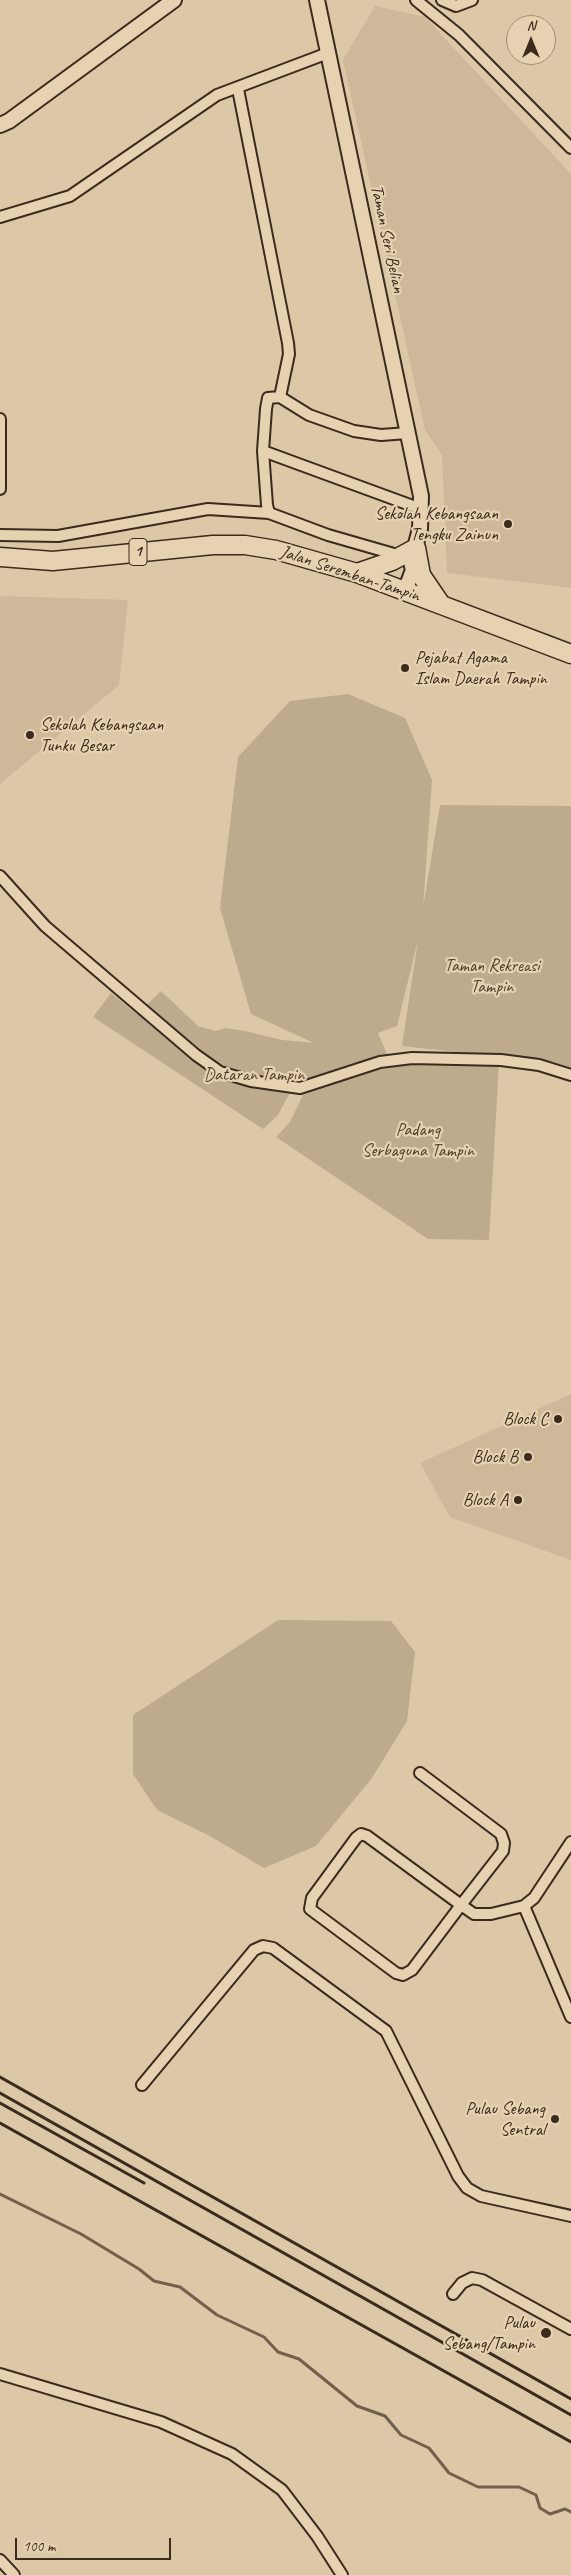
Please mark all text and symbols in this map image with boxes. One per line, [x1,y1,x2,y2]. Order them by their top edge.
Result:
north arrow [506,15,556,65]
text: N [527,17,535,34]
street label: Taman Seri Belian [365,183,409,295]
place label: Sekolah Kebangsaan Tengku Zainun [375,503,498,546]
marker: Sekolah Kebangsaan Tengku Zainun [502,518,514,530]
road number: 1 [129,538,147,566]
street label: Jalan Seremban-Tampin [277,541,423,607]
place label: Pejabat Agama Islam Daerah Tampin [415,647,547,690]
marker: Pejabat Agama Islam Daerah Tampin [399,662,411,674]
place label: Sekolah Kebangsaan Tunku Besar [40,714,163,756]
marker: Sekolah Kebangsaan Tunku Besar [24,729,36,741]
park label: Taman Rekreasi Tampin [444,955,540,998]
park label: Dataran Tampin [204,1064,304,1086]
park label: Padang Serbaguna Tampin [362,1119,474,1162]
place label: Block C [503,1408,548,1430]
marker: Block C [552,1413,564,1425]
place label: Block B [472,1446,518,1468]
marker: Block B [522,1451,534,1463]
place label: Block A [463,1489,508,1511]
marker: Block A [512,1494,524,1506]
place label: Pulau Sebang Sentral [465,2098,545,2140]
marker: Pulau Sebang Sentral [549,2113,561,2125]
place label: Pulau Sebang/Tampin [442,2312,535,2354]
marker: Pulau Sebang/Tampin [539,2326,553,2340]
scale bar [18,2528,174,2560]
text: 100 m [23,2537,55,2556]

